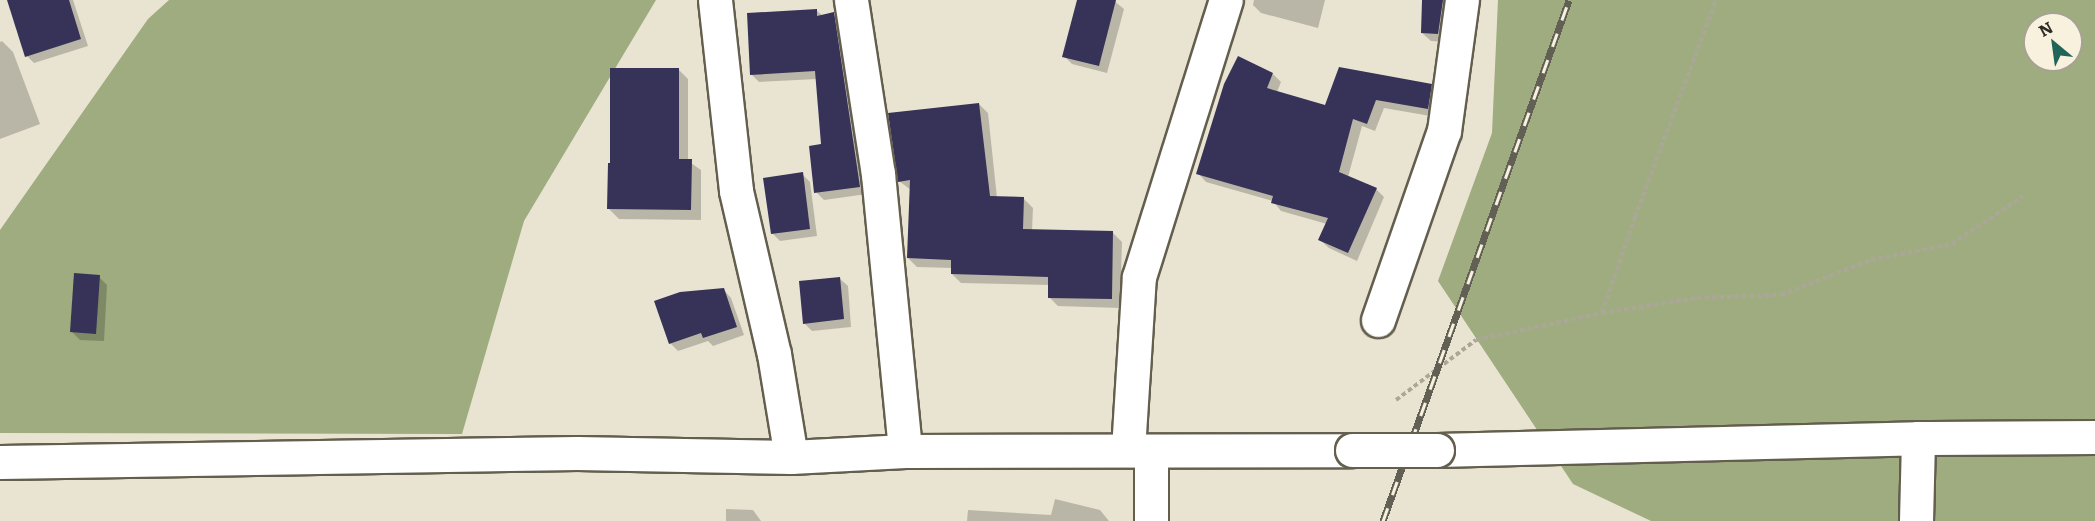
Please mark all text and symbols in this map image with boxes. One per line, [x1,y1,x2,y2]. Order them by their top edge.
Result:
north arrow [2023,12,2083,72]
text: N [2034,14,2057,42]

